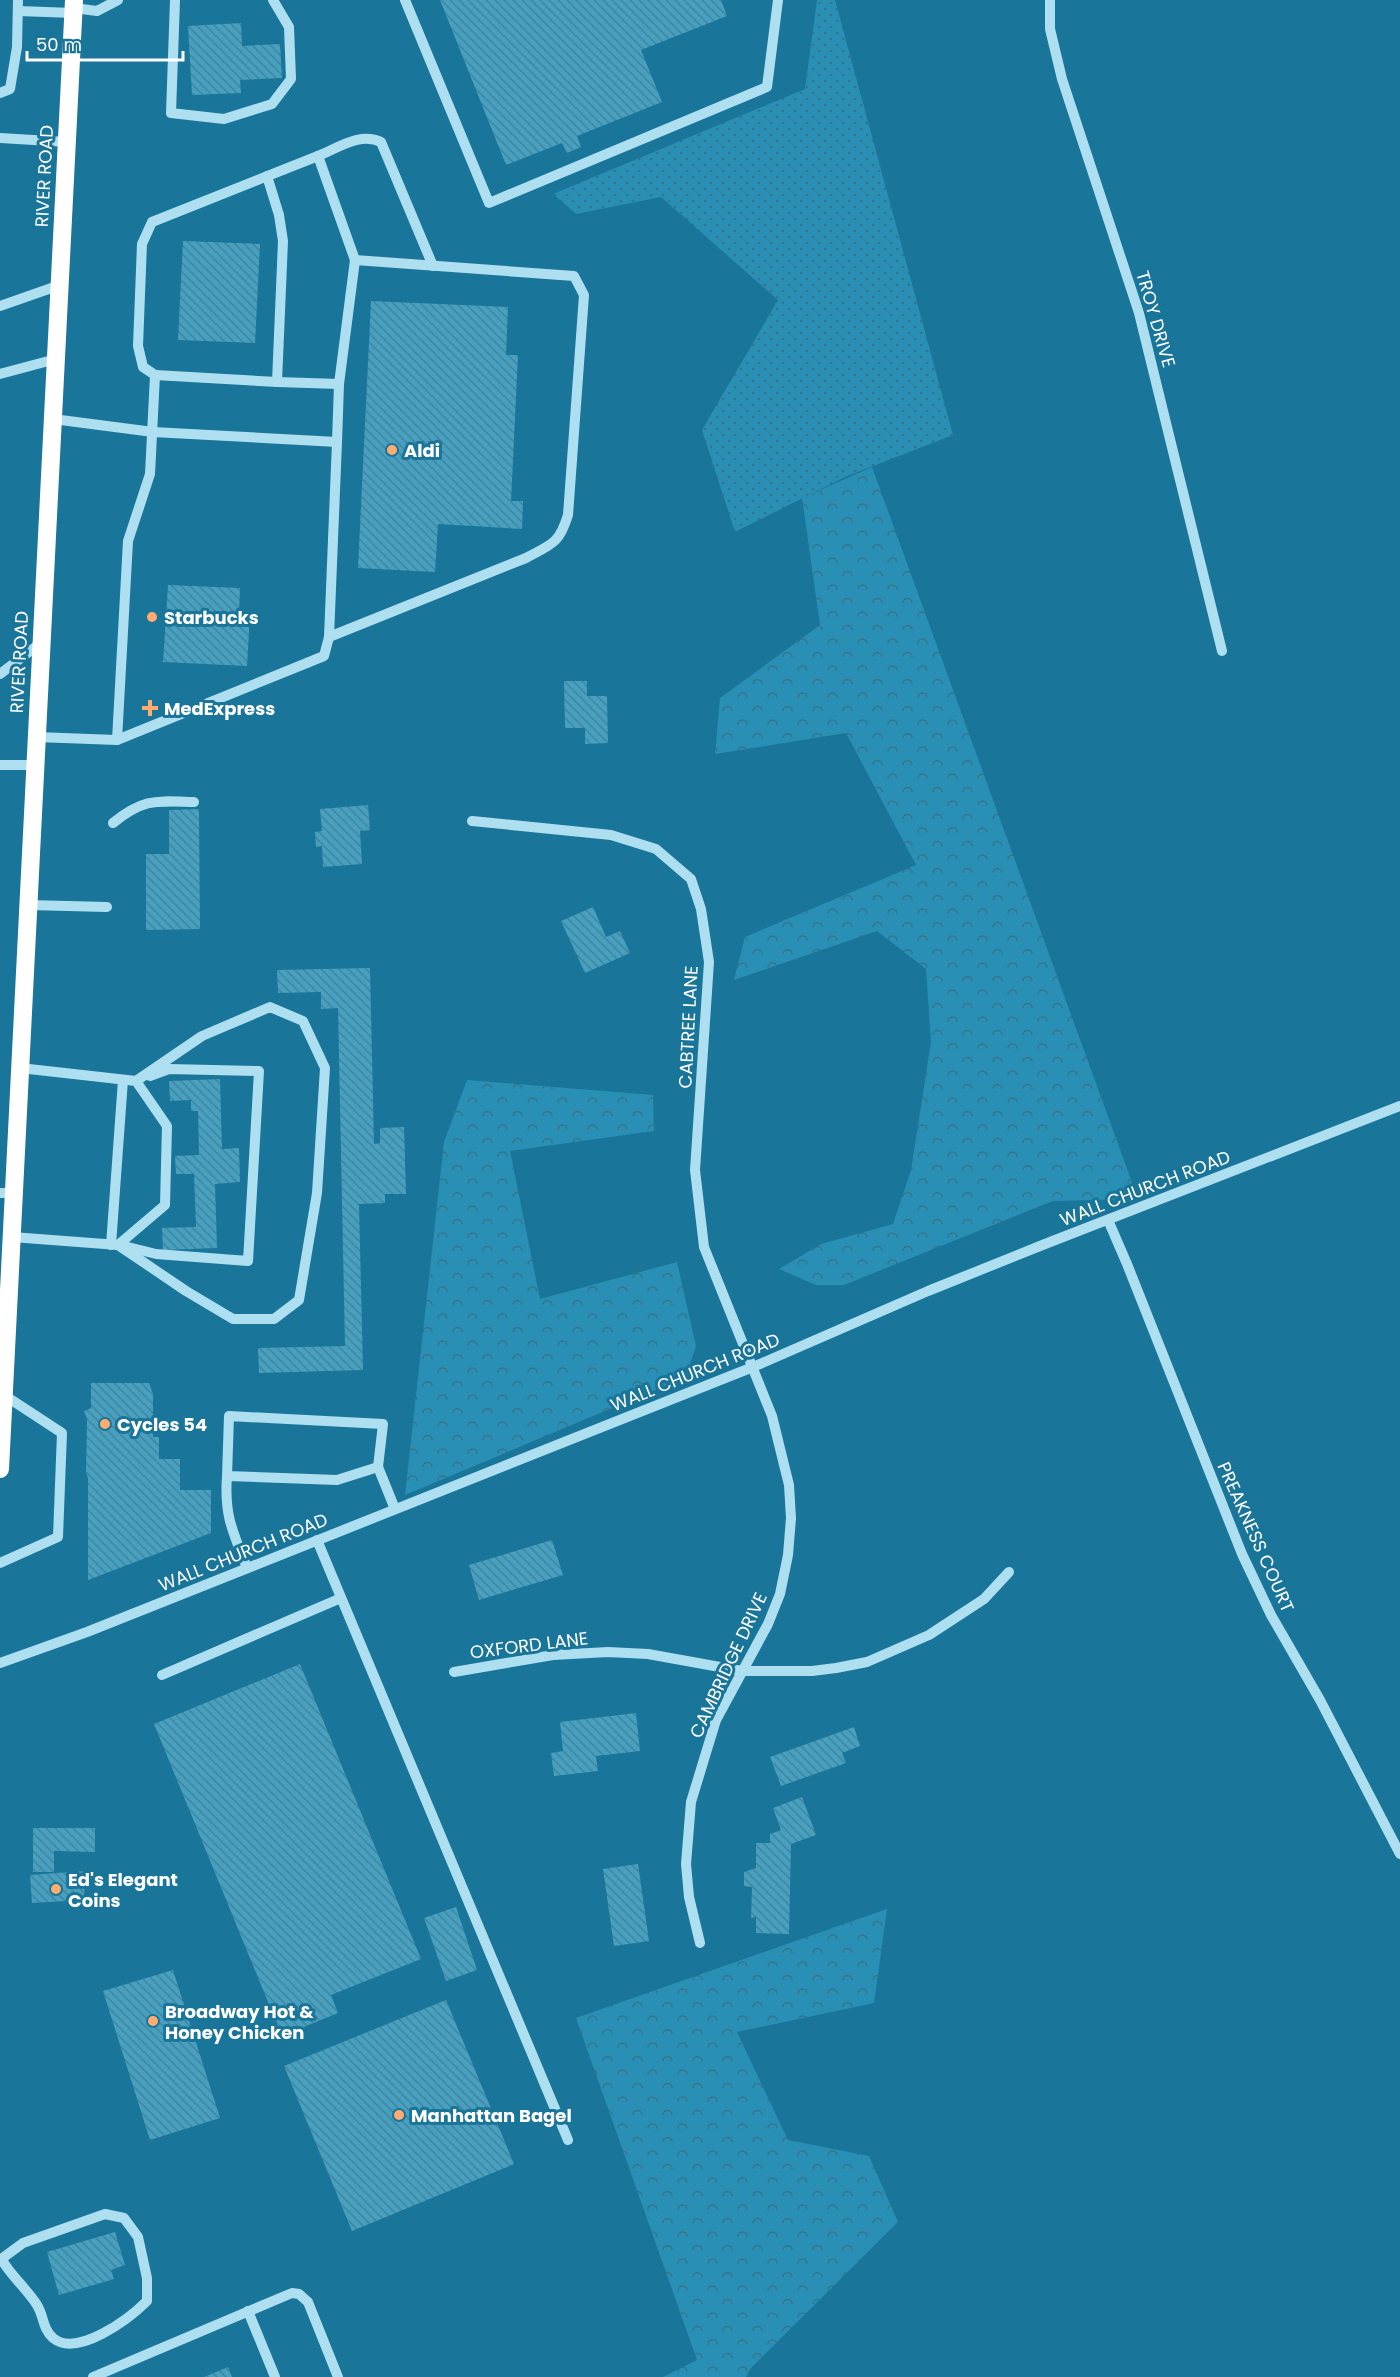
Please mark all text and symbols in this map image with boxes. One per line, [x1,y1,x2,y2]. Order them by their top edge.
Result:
scale bar [27,24,183,62]
text: 50 m [36,32,82,57]
street label: RIVER ROAD [29,124,59,228]
street label: TROY DRIVE [1130,268,1182,370]
place label: Aldi [404,438,440,463]
marker: Aldi [385,443,399,457]
place label: Starbucks [164,605,259,630]
street label: RIVER ROAD [4,610,34,714]
marker: Starbucks [145,610,159,624]
place label: MedExpress [164,696,275,721]
marker: MedExpress [141,699,159,717]
street label: CABTREE LANE [672,965,704,1089]
street label: WALL CHURCH ROAD [1056,1144,1234,1232]
street label: WALL CHURCH ROAD [607,1327,783,1417]
place label: Cycles 54 [117,1412,207,1437]
marker: Cycles 54 [98,1417,112,1431]
street label: PREAKNESS COURT [1212,1458,1301,1616]
street label: WALL CHURCH ROAD [155,1507,331,1597]
street label: CAMBRIDGE DRIVE [683,1588,773,1742]
street label: OXFORD LANE [469,1625,589,1665]
place label: Ed's Elegant Coins [68,1867,178,1913]
marker: Ed's Elegant Coins [49,1882,63,1896]
place label: Broadway Hot & Honey Chicken [165,1999,314,2045]
marker: Broadway Hot & Honey Chicken [146,2014,160,2028]
place label: Manhattan Bagel [411,2103,572,2128]
marker: Manhattan Bagel [392,2108,406,2122]

